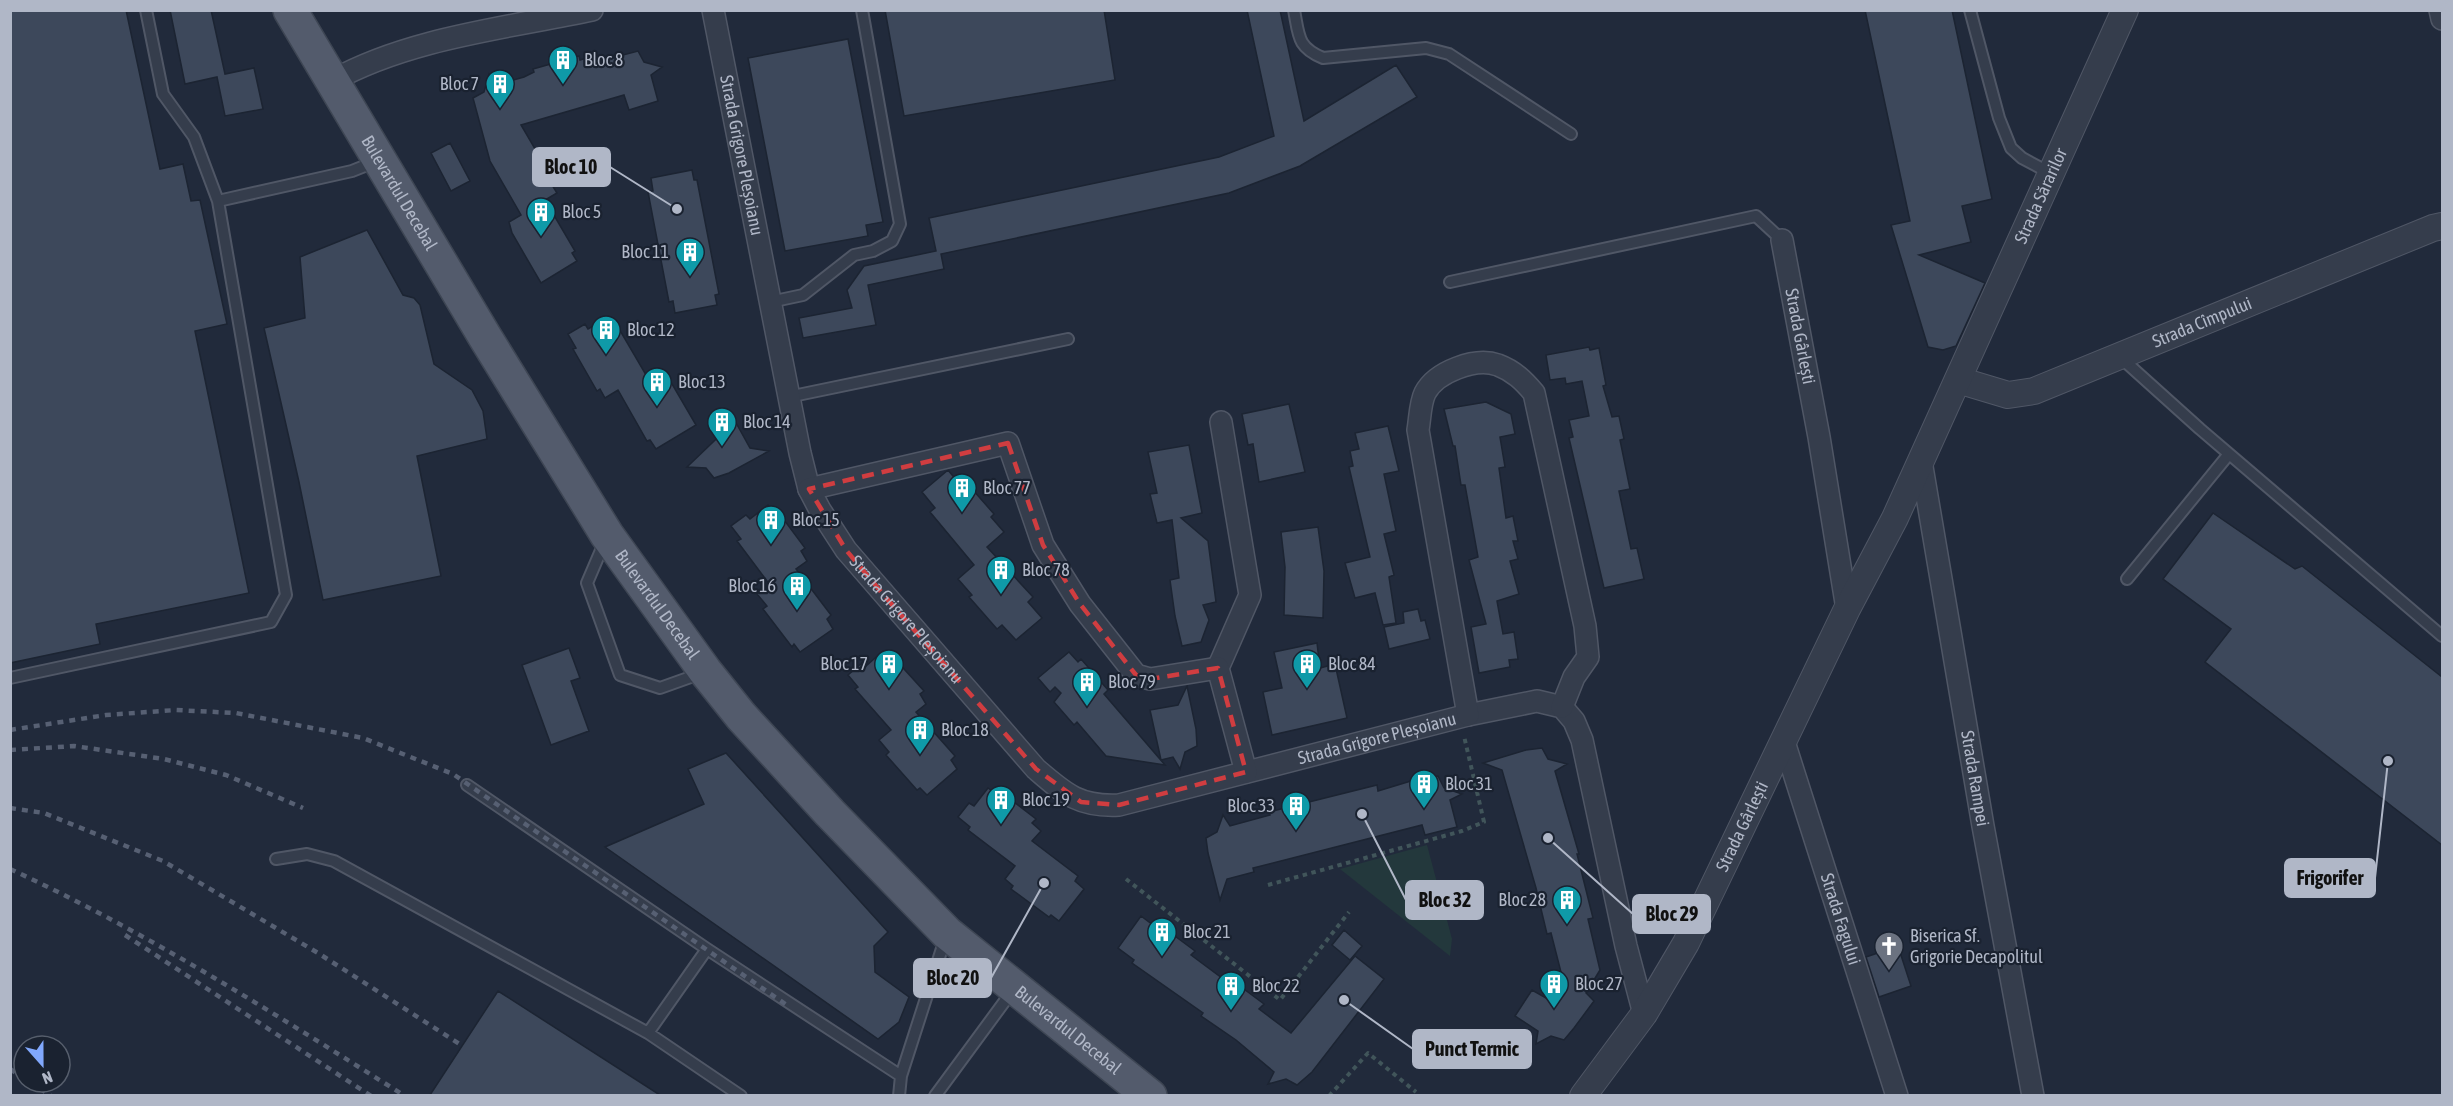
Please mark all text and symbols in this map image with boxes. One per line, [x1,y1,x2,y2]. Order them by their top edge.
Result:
building icon: Bloc 8 [547,44,579,86]
place label: Bloc 8 [584,49,623,70]
building icon: Bloc 7 [484,68,516,110]
place label: Bloc 7 [440,73,479,94]
street label: Strada Grigore Pleșoianu [716,73,768,237]
street label: Bulevardul Decebal [357,131,442,254]
street label: Strada Sărarilor [2010,144,2071,247]
callout: Bloc 10 [533,148,610,186]
text: Bloc 10 [545,155,597,178]
building icon: Bloc 5 [525,196,557,238]
place label: Bloc 5 [562,201,601,222]
building icon: Bloc 11 [674,236,706,278]
place label: Bloc 11 [621,241,669,262]
street label: Strada Gârlești [1781,287,1820,386]
street label: Strada Cîmpului [2149,292,2255,352]
building icon: Bloc 12 [590,314,622,356]
place label: Bloc 12 [627,319,675,340]
building icon: Bloc 13 [641,366,673,408]
place label: Bloc 13 [678,371,726,392]
building icon: Bloc 14 [706,406,738,448]
place label: Bloc 14 [743,411,791,432]
building icon: Bloc 77 [946,472,978,514]
place label: Bloc 77 [983,477,1031,498]
building icon: Bloc 15 [755,504,787,546]
place label: Bloc 15 [792,509,840,530]
street label: Bulevardul Decebal [611,545,704,663]
street label: Strada Grigore Pleșoianu [845,551,968,688]
building icon: Bloc 78 [985,554,1017,596]
place label: Bloc 78 [1022,559,1070,580]
building icon: Bloc 16 [781,570,813,612]
place label: Bloc 16 [728,575,776,596]
building icon: Bloc 17 [873,648,905,690]
building icon: Bloc 84 [1291,648,1323,690]
place label: Bloc 17 [820,653,868,674]
place label: Bloc 84 [1328,653,1376,674]
building icon: Bloc 79 [1071,666,1103,708]
place label: Bloc 79 [1108,671,1156,692]
street label: Strada Grigore Pleșoianu [1295,708,1458,768]
building icon: Bloc 18 [904,714,936,756]
place label: Bloc 18 [941,719,989,740]
street label: Strada Rampei [1957,729,1994,828]
building icon: Bloc 31 [1408,768,1440,810]
place label: Bloc 31 [1445,773,1493,794]
street label: Strada Gârlești [1711,778,1772,875]
building icon: Bloc 19 [985,784,1017,826]
place label: Bloc 19 [1022,789,1070,810]
building icon: Bloc 33 [1280,790,1312,832]
place label: Bloc 33 [1227,795,1275,816]
callout: Frigorifer [2285,859,2375,897]
text: Frigorifer [2297,866,2364,889]
street label: Strada Fagului [1817,871,1865,967]
callout: Bloc 32 [1406,881,1483,919]
building icon: Bloc 28 [1551,884,1583,926]
text: Bloc 32 [1419,888,1471,911]
place label: Bloc 28 [1498,889,1546,910]
callout: Bloc 29 [1633,895,1710,933]
text: Bloc 29 [1646,902,1698,925]
building icon: Bloc 21 [1146,916,1178,958]
place label: Bloc 21 [1183,921,1231,942]
place label: Biserica Sf. Grigorie Decapolitul [1910,925,2043,967]
church icon: Biserica Sf. Grigorie Decapolitul [1873,930,1905,972]
callout: Bloc 20 [914,959,991,997]
text: Bloc 20 [927,966,979,989]
building icon: Bloc 27 [1538,968,1570,1010]
building icon: Bloc 22 [1215,970,1247,1012]
place label: Bloc 27 [1575,973,1623,994]
place label: Bloc 22 [1252,975,1300,996]
street label: Bulevardul Decebal [1011,981,1126,1079]
callout: Punct Termic [1413,1030,1531,1068]
north arrow [12,1034,72,1094]
text: Punct Termic [1425,1037,1520,1060]
text: N [40,1068,55,1088]

